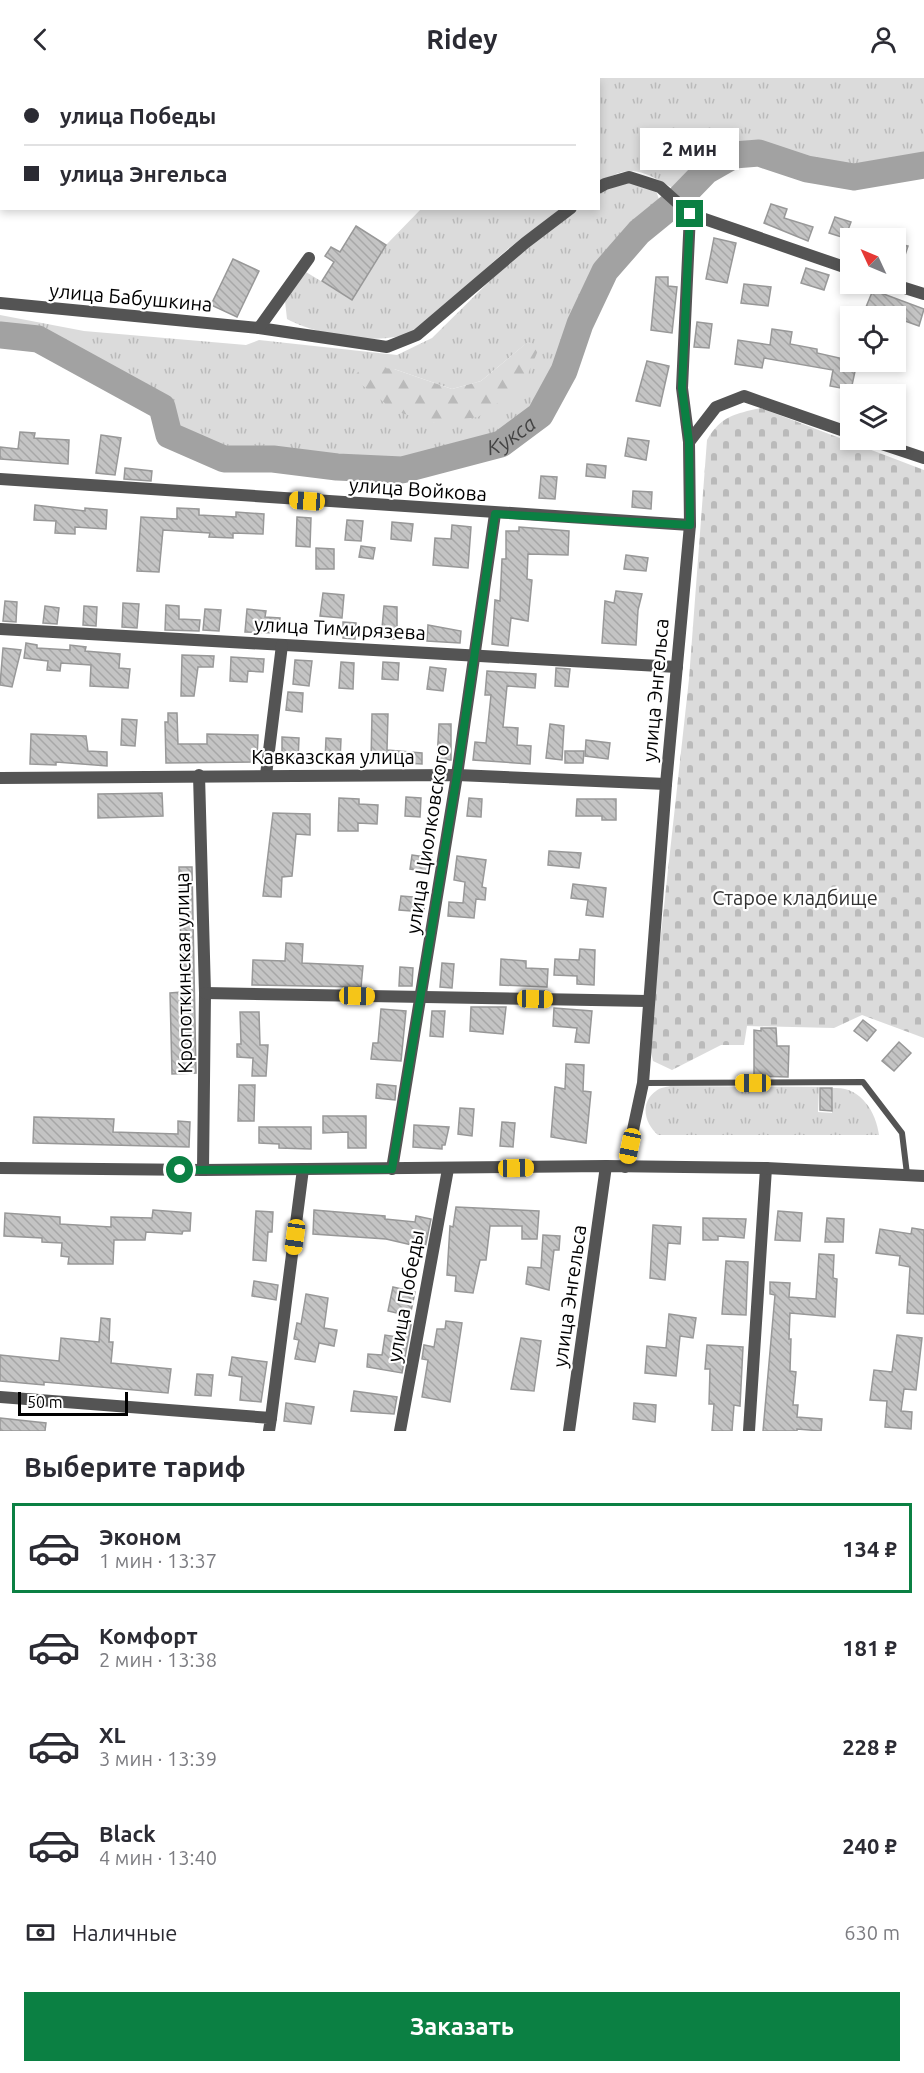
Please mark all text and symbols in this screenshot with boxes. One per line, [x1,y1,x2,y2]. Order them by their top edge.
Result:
icon: back [24,23,57,56]
icon: person [867,23,900,56]
text: Ridey [426,24,498,54]
text: улица Победы [60,103,216,128]
callout: 2 мин [640,127,740,169]
text: 2 мин [662,137,717,160]
text: улица Энгельса [60,161,228,186]
route end [676,200,703,227]
north arrow [840,228,906,294]
map controls [840,228,906,450]
street label: улица Бабушкина [49,278,213,316]
button: locate [840,306,906,372]
button: layers [840,384,906,450]
water label: Кукса [484,411,540,459]
street label: улица Войкова [348,473,488,505]
car [288,491,326,511]
street label: улица Тимирязева [254,612,426,644]
street label: улица Энгельса [637,617,673,763]
street label: улица Циолковского [401,742,453,936]
street label: Кавказская улица [251,745,415,768]
street label: Кропоткинская улица [170,872,196,1074]
park label: Старое кладбище [712,886,878,909]
car [339,987,375,1005]
car [517,990,553,1008]
car [735,1074,771,1092]
car [617,1127,643,1165]
route start [166,1156,193,1183]
car [498,1159,534,1177]
car [284,1218,306,1256]
street label: улица Энгельса [548,1223,590,1369]
street label: улица Победы [382,1228,428,1364]
scale bar [18,1389,128,1416]
text: 50 m [27,1393,63,1411]
text: Выберите тариф [24,1452,246,1482]
icon: car [27,1521,81,1575]
text: Эконом [99,1524,181,1549]
text: 134 ₽ [842,1536,897,1561]
text: 1 мин · 13:37 [99,1549,217,1572]
icon: car [27,1620,81,1674]
text: Комфорт [99,1623,198,1648]
text: 181 ₽ [842,1635,897,1660]
text: 2 мин · 13:38 [99,1648,217,1671]
icon: car [27,1719,81,1773]
text: XL [99,1722,126,1747]
text: 228 ₽ [842,1734,897,1759]
text: 3 мин · 13:39 [99,1747,217,1770]
icon: car [27,1818,81,1872]
text: Black [99,1821,156,1846]
text: 240 ₽ [842,1833,897,1858]
text: 4 мин · 13:40 [99,1846,217,1869]
icon: cash [24,1916,57,1949]
text: Наличные [72,1920,177,1945]
text: 630 m [844,1921,900,1944]
button: Заказать [24,1992,900,2061]

